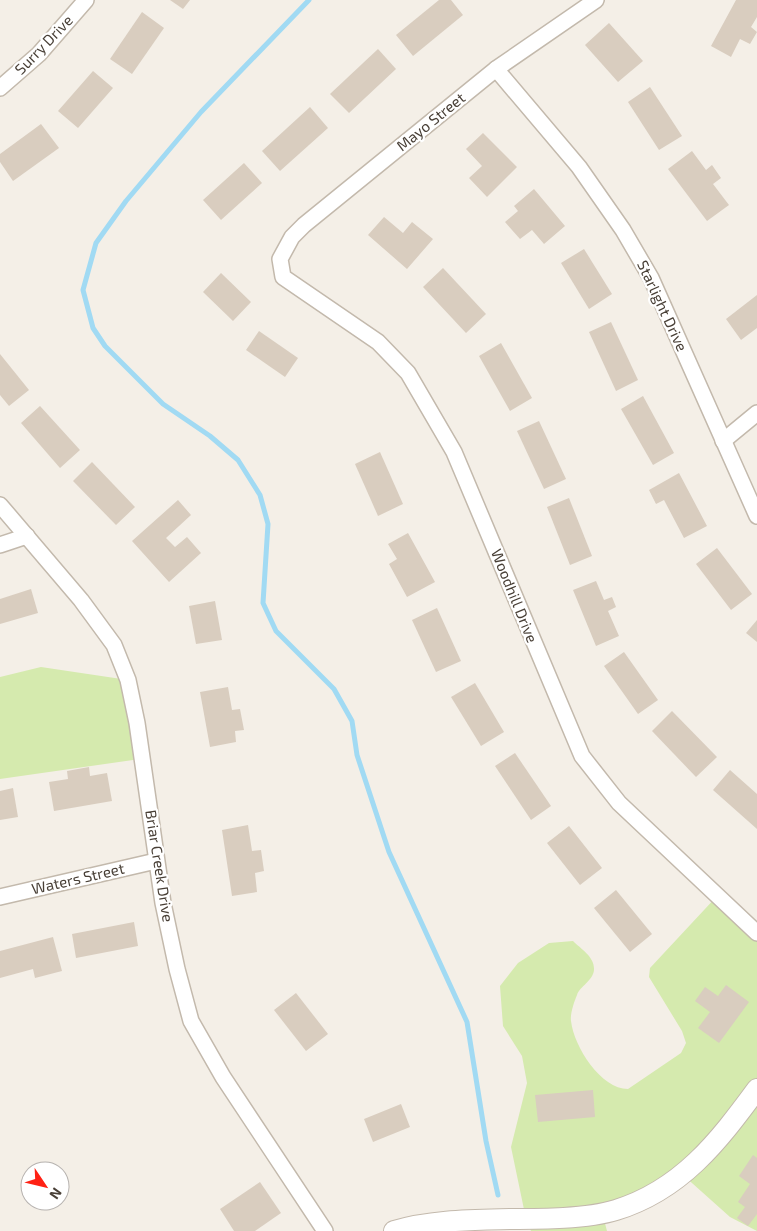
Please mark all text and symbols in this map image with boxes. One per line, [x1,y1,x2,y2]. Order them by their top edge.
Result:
street label: Surry Drive [11,11,76,78]
street label: Mayo Street [393,88,468,154]
street label: Starlight Drive [634,257,692,354]
street label: Woodhill Drive [488,546,542,645]
street label: Briar Creek Drive [142,809,178,923]
street label: Waters Street [30,859,126,897]
north arrow [20,1161,70,1211]
text: N [46,1185,66,1203]

